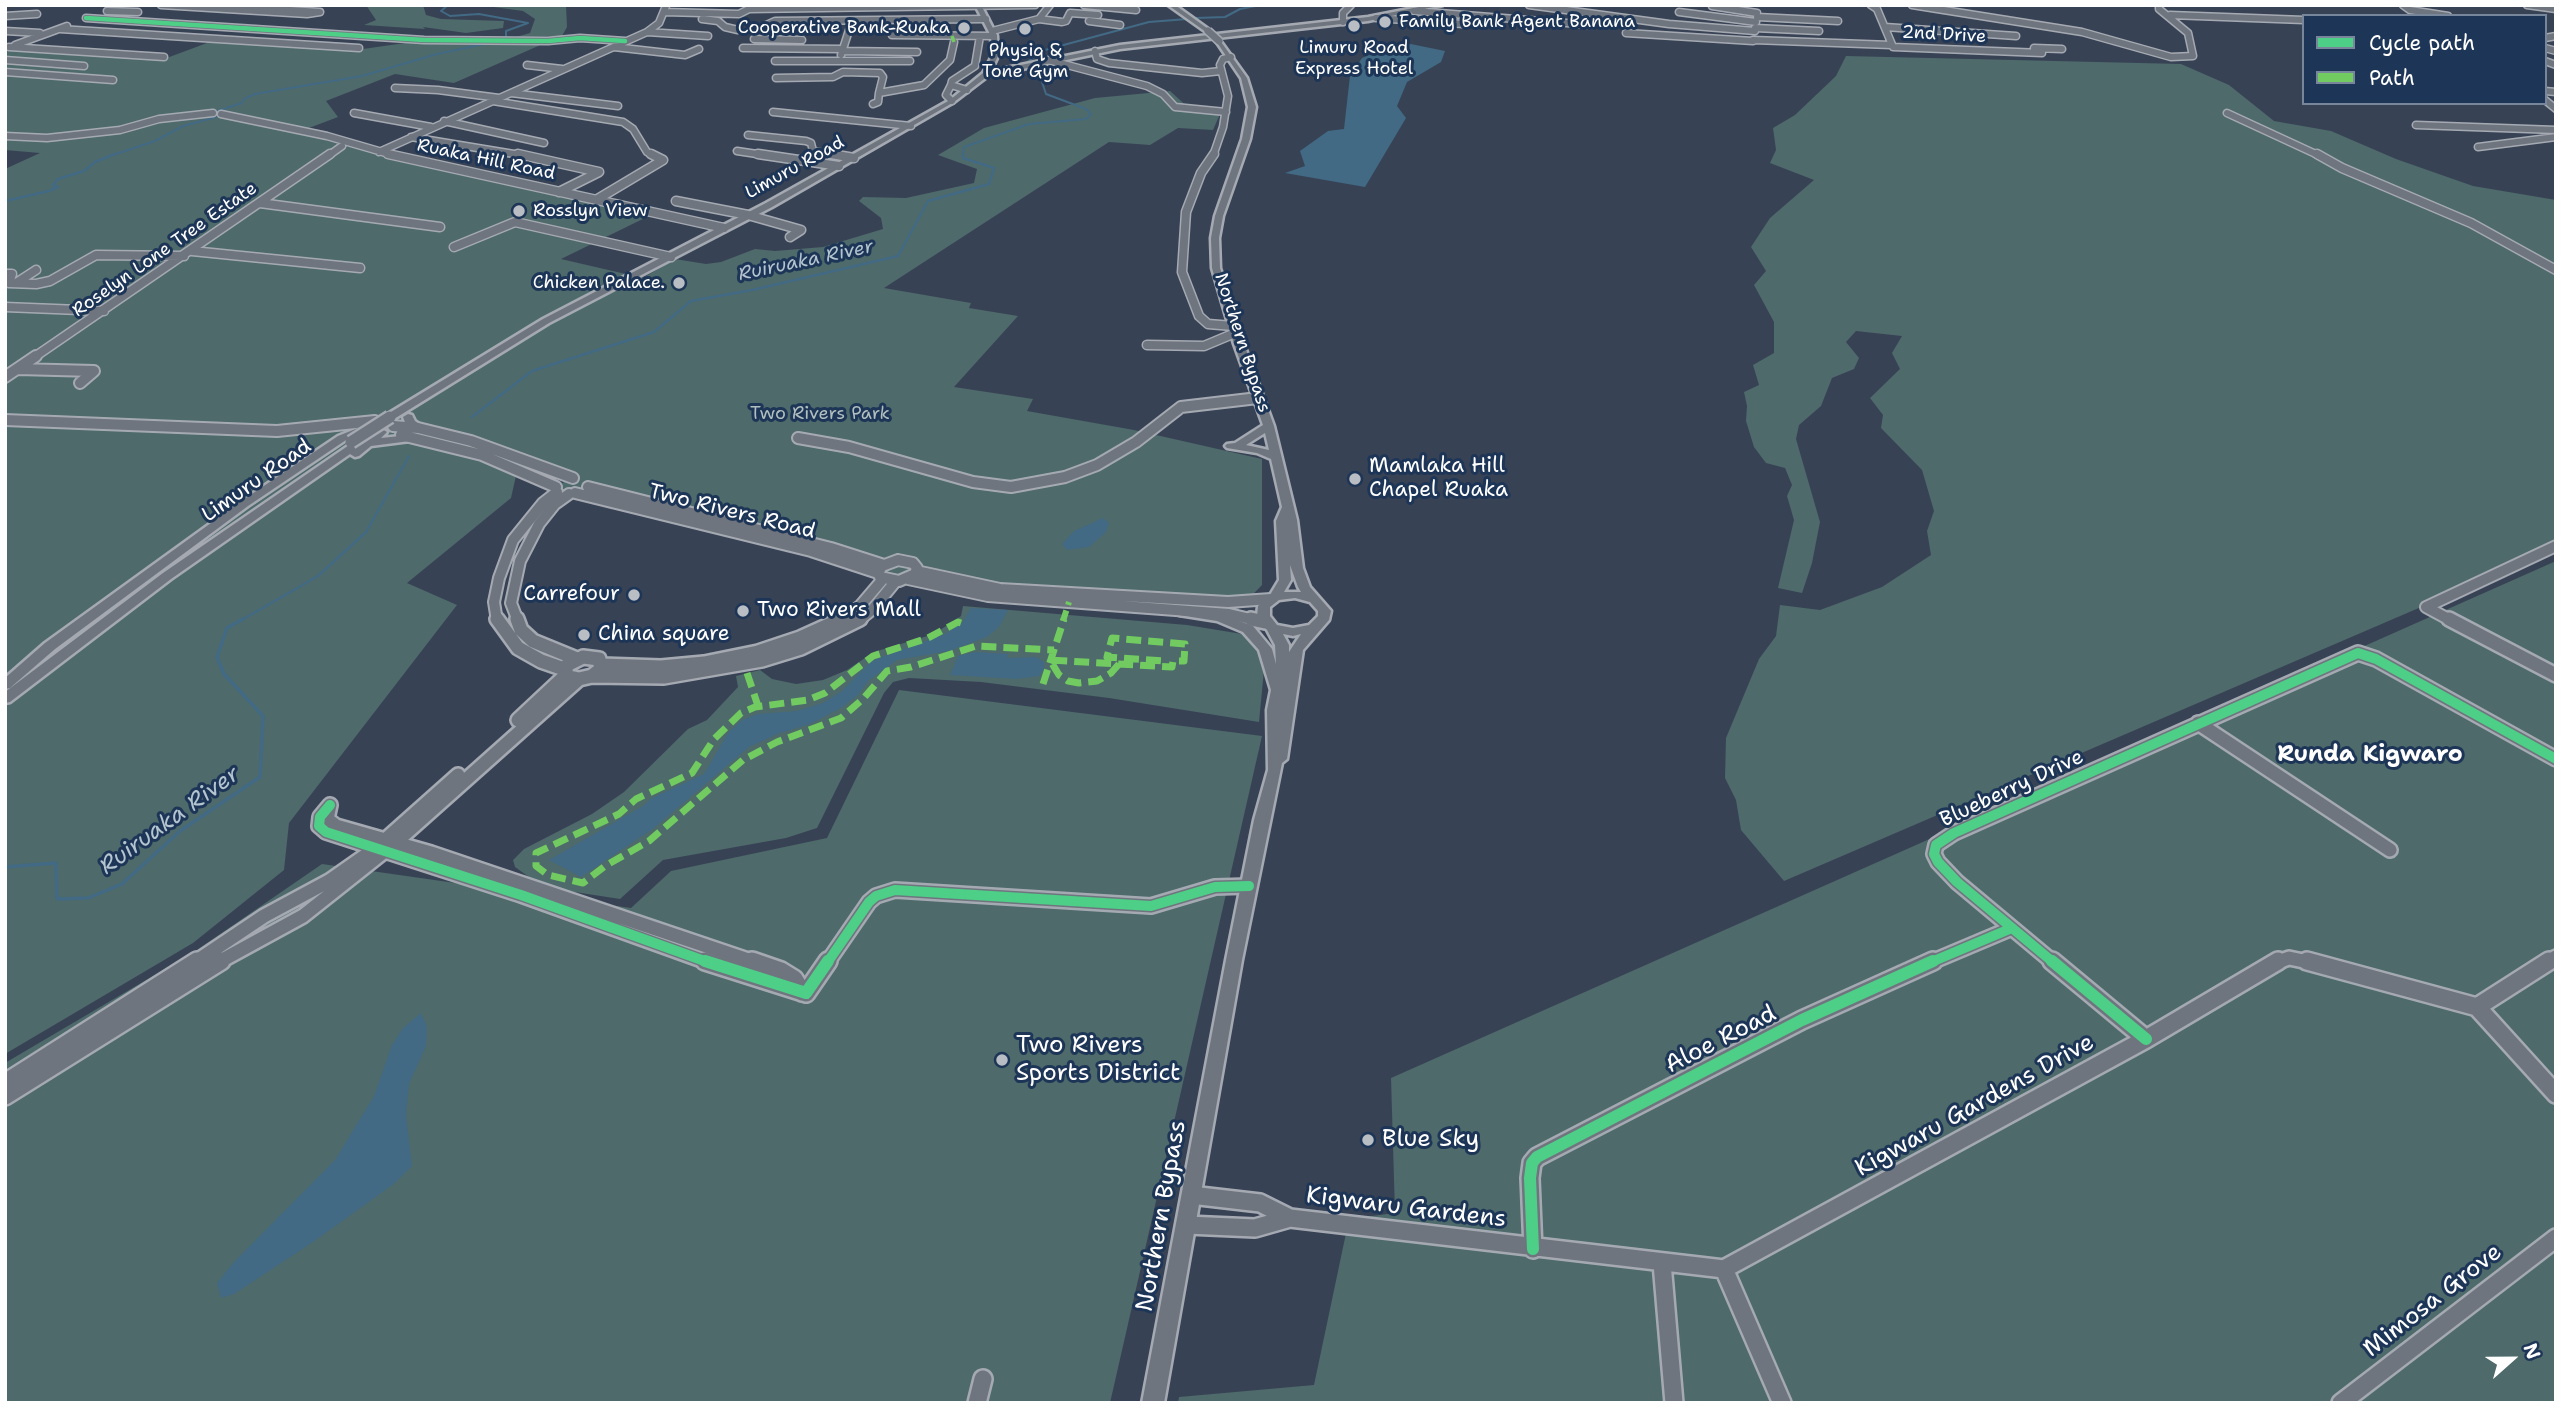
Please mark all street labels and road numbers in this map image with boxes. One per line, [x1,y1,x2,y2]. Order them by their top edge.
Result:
street label: 2nd Drive [1901,22,1987,48]
street label: Limuru Road [742,132,848,204]
street label: Ruaka Hill Road [415,135,557,185]
street label: Roselyn Lone Tree Estate [69,178,261,322]
street label: Northern Bypass [1209,271,1275,415]
street label: Limuru Road [197,434,317,528]
street label: Two Rivers Road [646,479,818,545]
street label: Blueberry Drive [1936,745,2088,833]
street label: Aloe Road [1661,1000,1781,1080]
street label: Kigwaru Gardens Drive [1851,1028,2099,1184]
street label: Northern Bypass [1131,1118,1193,1314]
street label: Kigwaru Gardens [1304,1181,1508,1235]
street label: Mimosa Grove [2358,1238,2508,1364]

